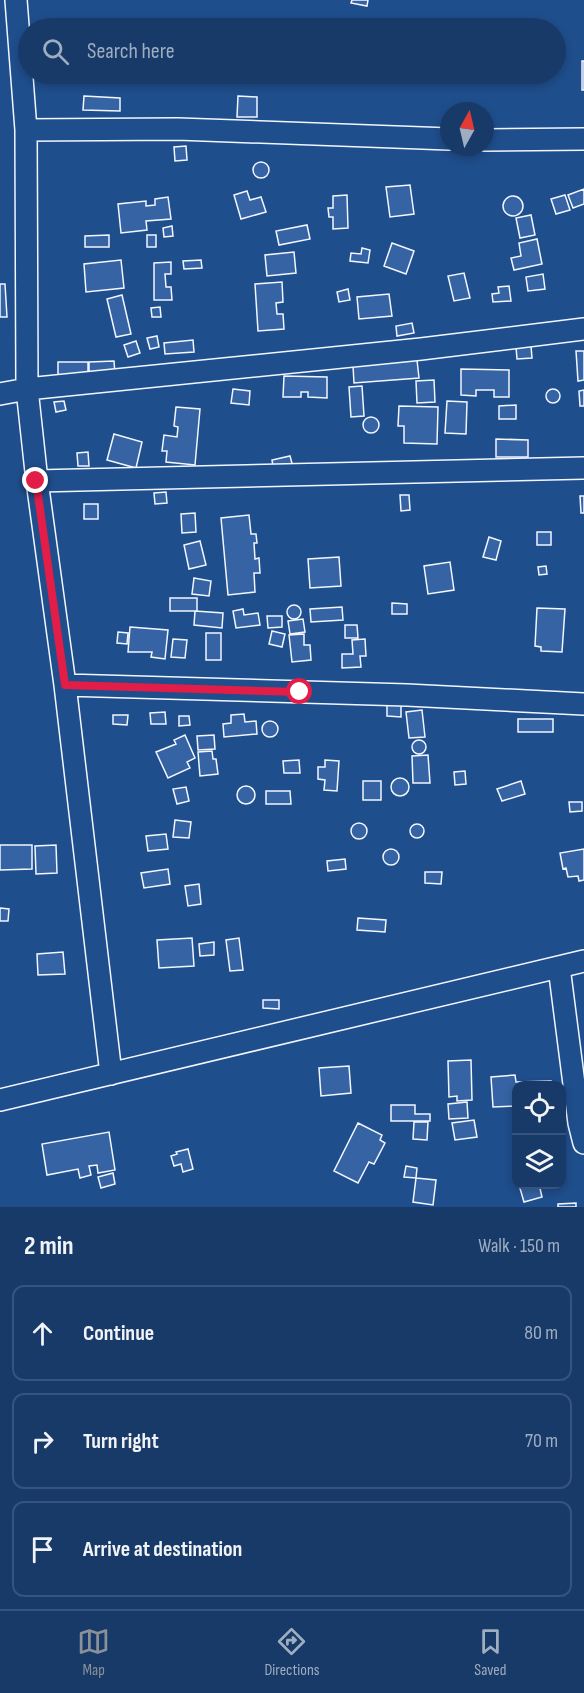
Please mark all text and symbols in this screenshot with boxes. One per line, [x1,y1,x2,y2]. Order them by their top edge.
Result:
search box [18,18,566,84]
icon: search [39,35,72,68]
text: Search here [87,38,174,65]
north arrow [440,102,494,156]
route end [22,467,48,493]
route start [286,678,312,704]
map controls [512,1081,566,1189]
button: locate [512,1081,566,1135]
button: layers [512,1135,566,1189]
text: 2 min [24,1231,74,1262]
text: Walk · 150 m [478,1234,560,1258]
icon: ahead [26,1317,59,1350]
text: Continue [83,1320,154,1347]
text: 80 m [524,1321,558,1345]
icon: right [26,1425,59,1458]
text: Turn right [83,1428,159,1455]
text: 70 m [525,1429,558,1453]
icon: arrive [26,1533,59,1566]
text: Arrive at destination [83,1536,242,1563]
tab: Map [77,1625,110,1680]
tab: Directions [264,1625,320,1680]
tab: Saved [474,1625,507,1680]

